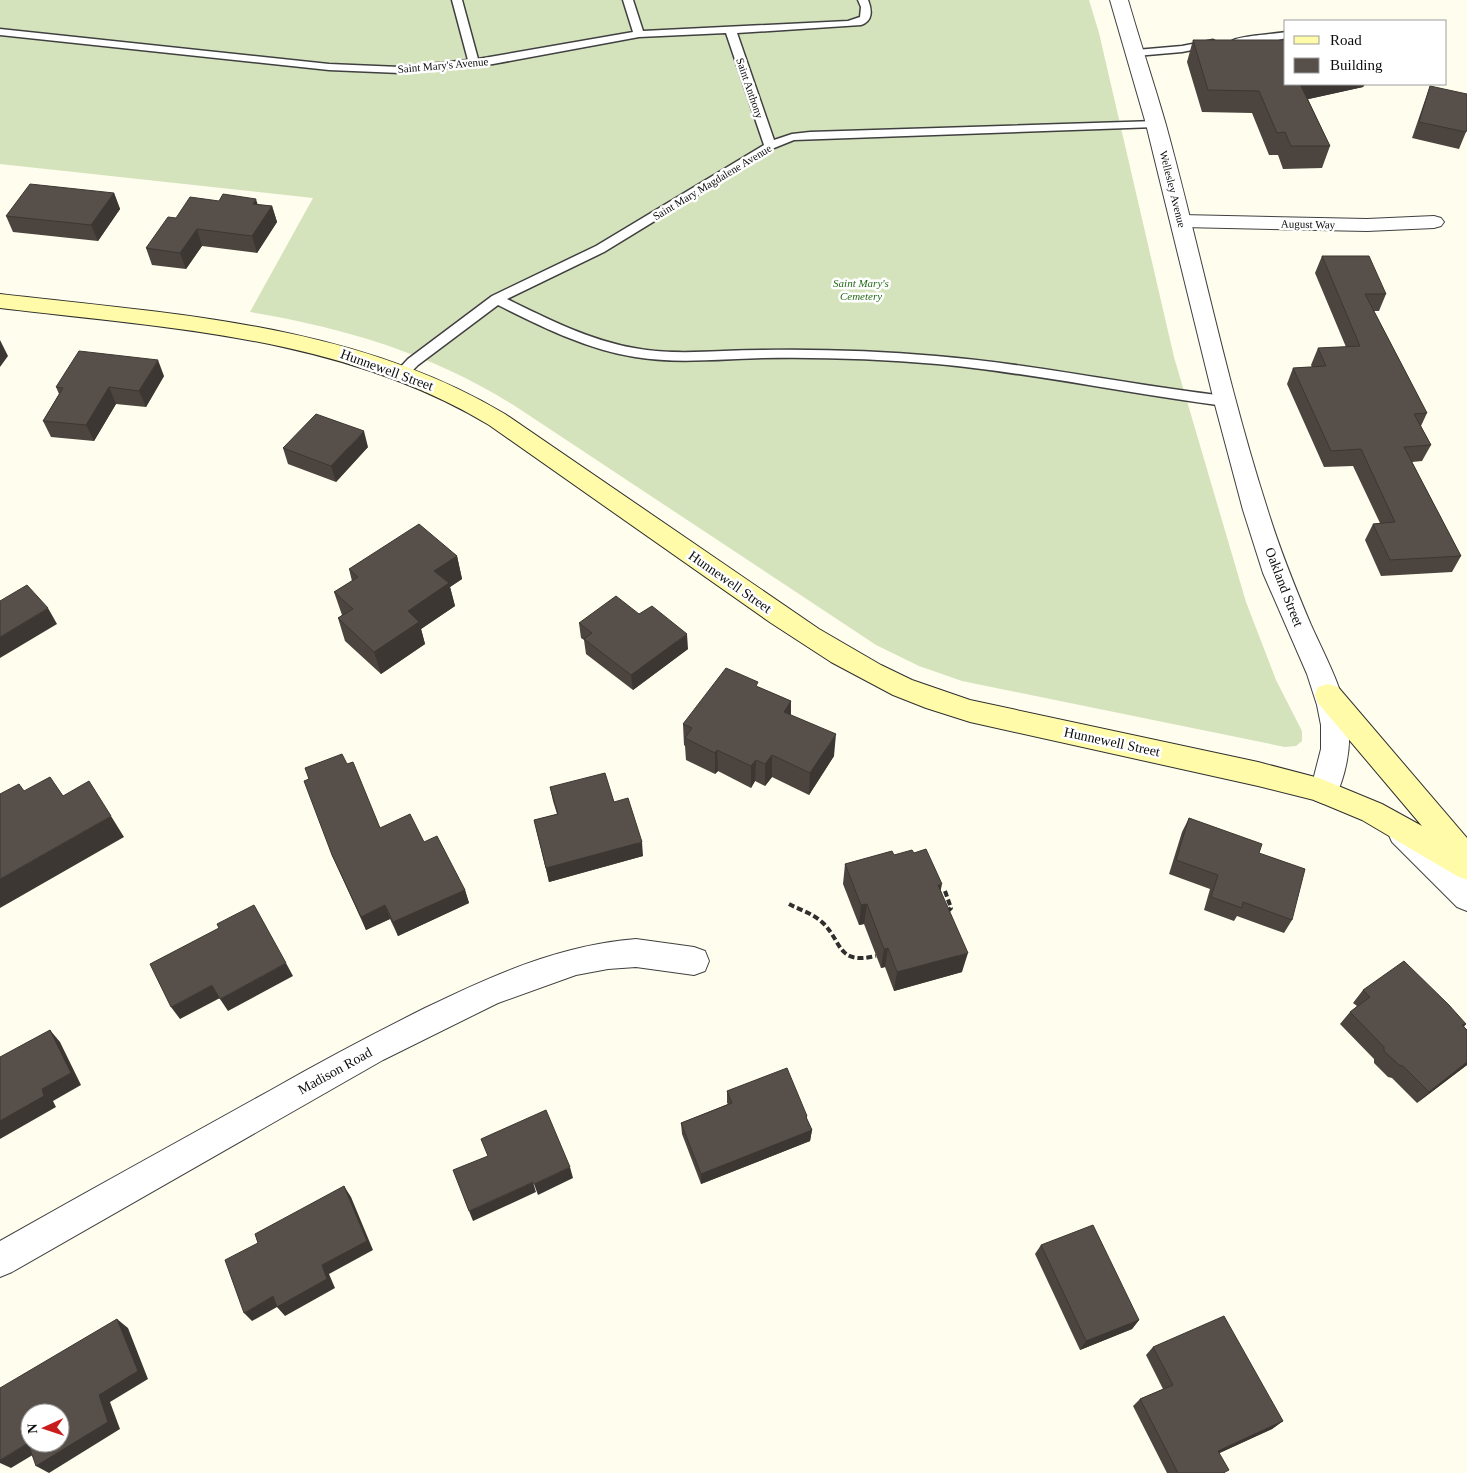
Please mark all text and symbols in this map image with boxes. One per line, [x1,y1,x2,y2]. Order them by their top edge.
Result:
legend [1284,20,1447,85]
text: Road [1330,32,1362,48]
street label: Saint Mary's Avenue [397,55,489,75]
street label: Saint Anthony [734,56,766,120]
text: Building [1330,57,1383,73]
street label: Saint Mary Magdalene Avenue [650,142,774,222]
street label: Wellesley Avenue [1158,149,1188,229]
street label: August Way [1281,218,1336,230]
park label: Saint Mary's Cemetery [833,277,889,302]
street label: Hunnewell Street [339,346,436,394]
street label: Oakland Street [1262,545,1306,629]
street label: Hunnewell Street [686,548,774,616]
street label: Hunnewell Street [1063,725,1161,760]
street label: Madison Road [295,1045,375,1097]
north arrow [20,1403,70,1453]
text: N [25,1423,40,1434]

